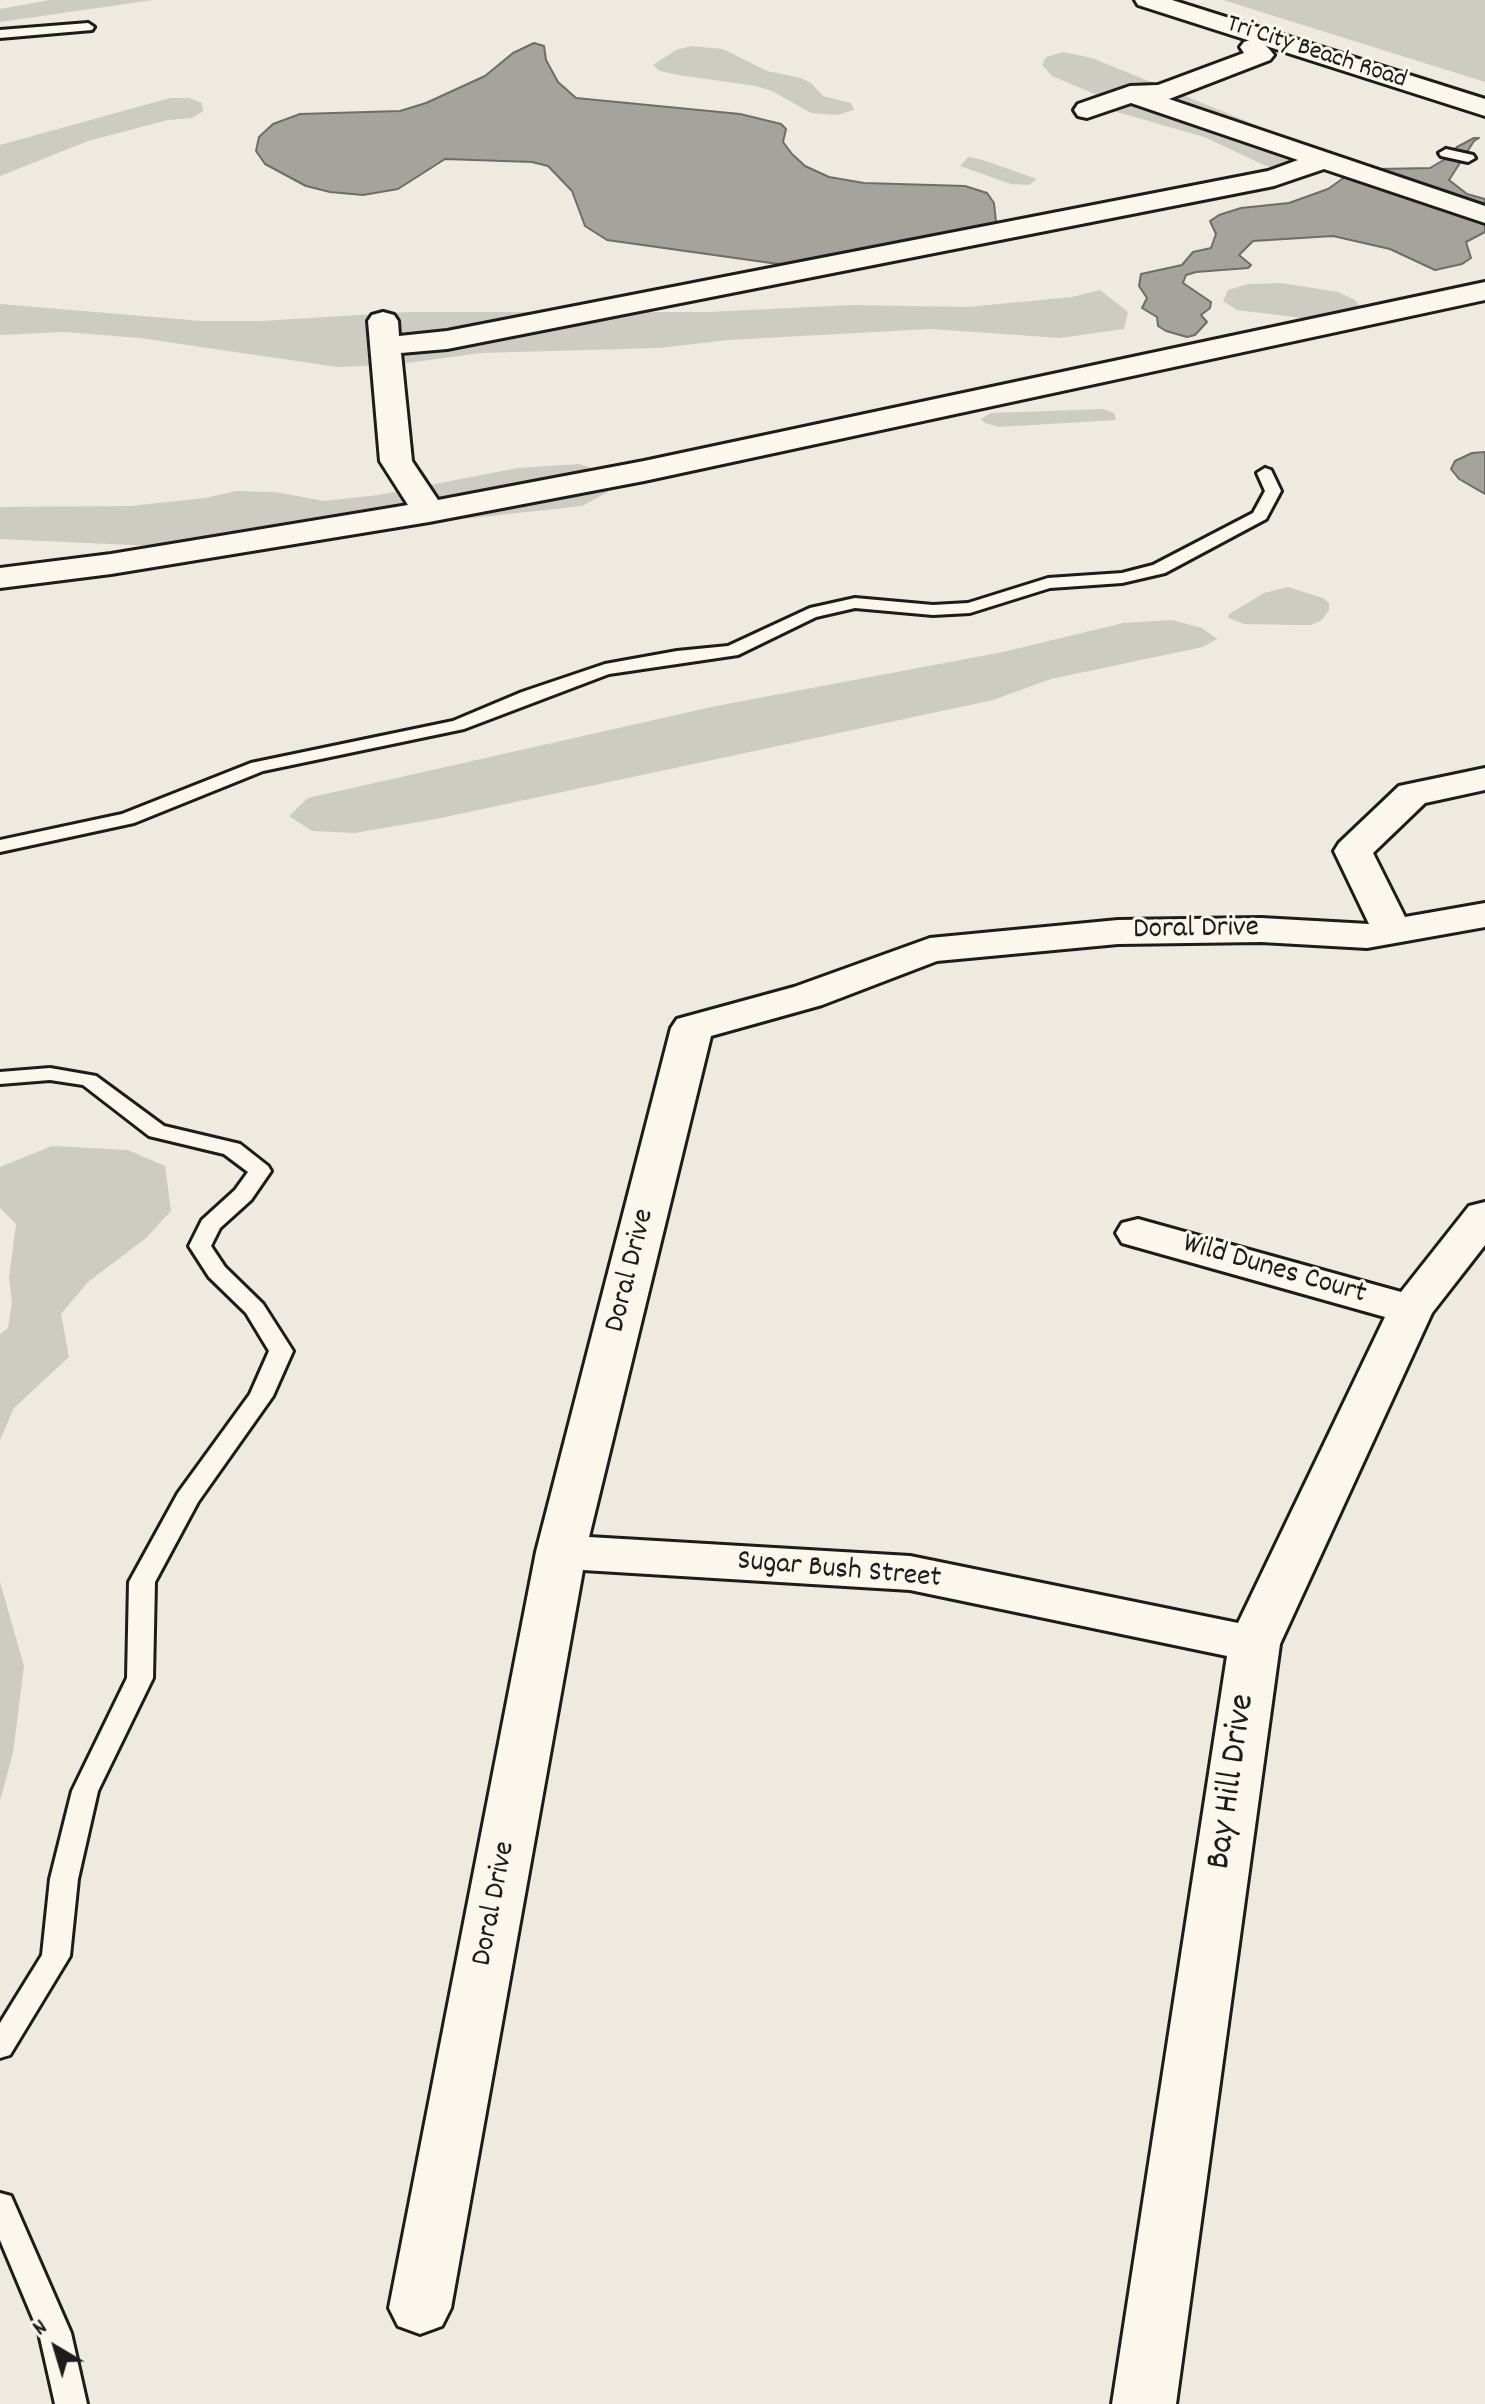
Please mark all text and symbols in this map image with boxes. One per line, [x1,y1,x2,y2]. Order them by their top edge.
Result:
street label: Tri City Beach Road [1222,10,1410,98]
street label: Doral Drive [1133,912,1259,950]
street label: Doral Drive [599,1206,665,1336]
street label: Wild Dunes Court [1178,1228,1370,1314]
street label: Sugar Bush Street [735,1545,943,1599]
street label: Bay Hill Drive [1200,1692,1268,1872]
street label: Doral Drive [466,1839,526,1969]
north arrow [16,2308,96,2388]
text: N [27,2313,55,2344]

